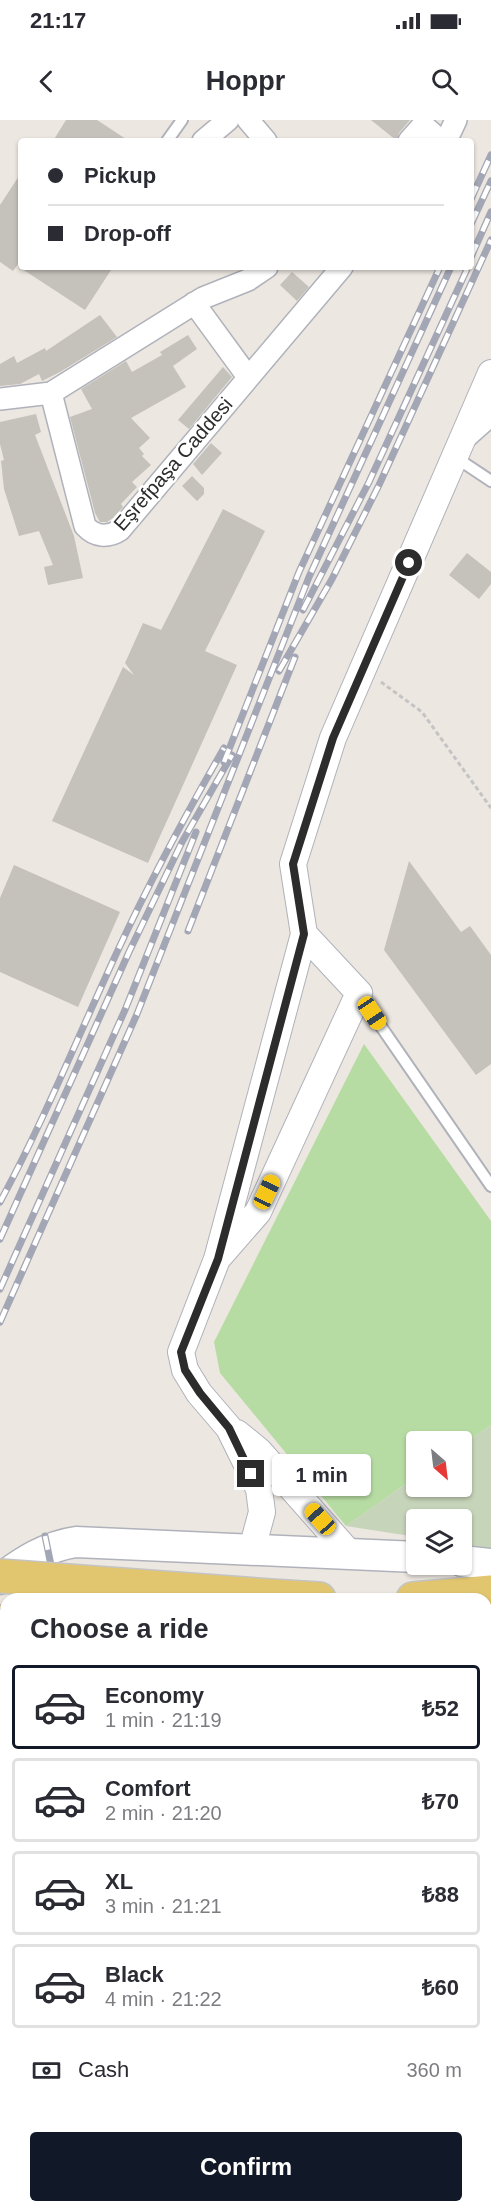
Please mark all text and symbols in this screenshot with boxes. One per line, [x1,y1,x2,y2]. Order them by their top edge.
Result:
text: 21:17 [30,8,86,33]
icon: back [30,65,63,98]
icon: search [428,65,461,98]
text: Hoppr [206,66,285,96]
text: Pickup [84,163,156,188]
text: Drop-off [84,221,171,246]
street label: Eşrefpaşa Caddesi [109,393,237,535]
route start [395,549,422,576]
car [354,993,390,1033]
car [251,1172,283,1212]
north arrow [406,1431,472,1497]
map controls [406,1431,472,1575]
callout: 1 min [272,1453,371,1495]
route end [237,1460,264,1487]
text: 1 min [295,1464,348,1486]
car [301,1500,339,1538]
button: layers [406,1509,472,1575]
text: Choose a ride [30,1614,209,1644]
icon: car [33,1680,87,1734]
text: Economy [105,1683,204,1708]
text: ₺52 [422,1696,459,1721]
text: 1 min · 21:19 [105,1709,222,1731]
icon: car [33,1773,87,1827]
text: Comfort [105,1776,191,1801]
text: ₺70 [422,1789,459,1814]
text: 2 min · 21:20 [105,1802,222,1824]
icon: car [33,1866,87,1920]
text: XL [105,1869,133,1894]
text: ₺88 [422,1882,459,1907]
text: 3 min · 21:21 [105,1895,222,1917]
icon: car [33,1959,87,2013]
text: Black [105,1962,164,1987]
text: ₺60 [422,1975,459,2000]
text: 4 min · 21:22 [105,1988,222,2010]
icon: cash [30,2054,63,2087]
text: Cash [78,2057,129,2082]
text: 360 m [406,2059,462,2081]
button: Confirm [30,2132,462,2201]

